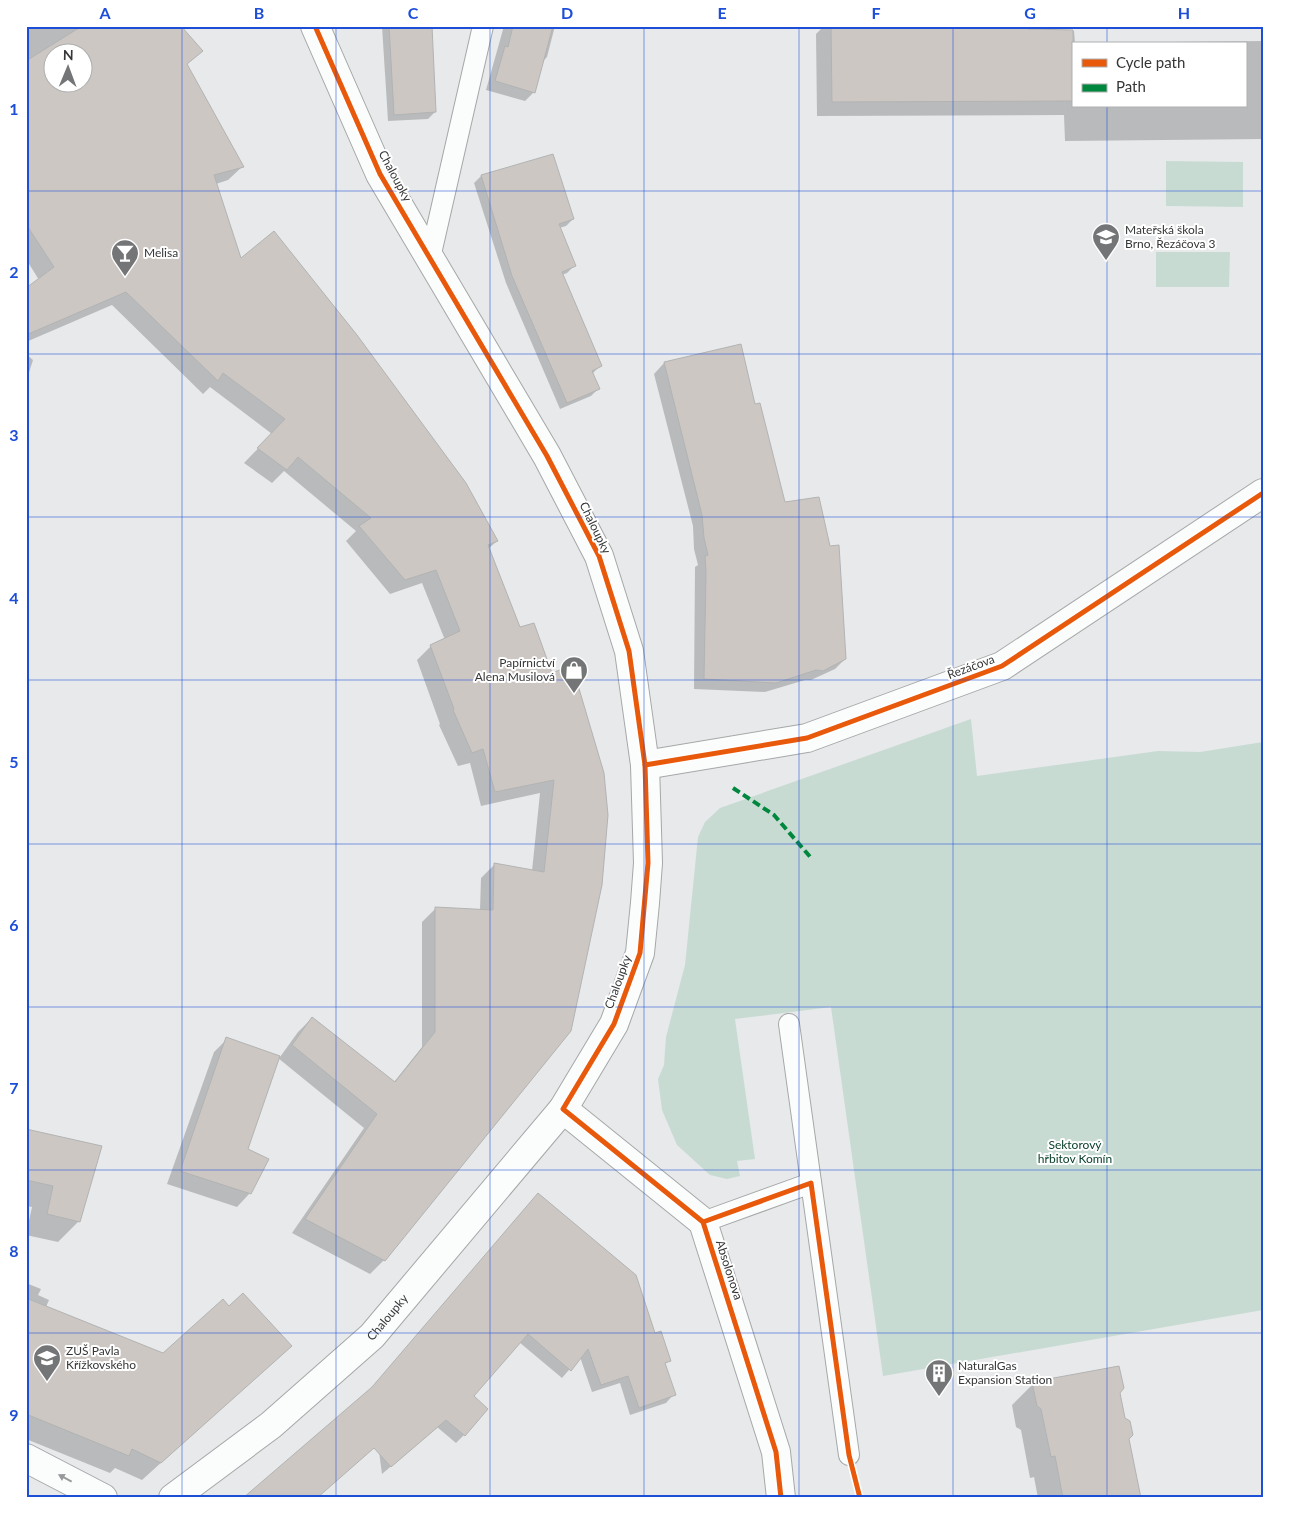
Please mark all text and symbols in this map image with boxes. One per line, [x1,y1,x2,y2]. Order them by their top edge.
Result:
text: A [98,3,111,22]
text: B [254,3,264,22]
text: C [408,3,419,22]
text: D [561,3,573,22]
text: E [717,3,727,22]
text: F [871,3,881,22]
text: G [1024,3,1036,22]
text: H [1178,3,1190,22]
north arrow [42,42,92,92]
legend [1072,42,1246,108]
text: N [63,46,74,63]
text: Cycle path [1116,53,1185,71]
text: Path [1116,77,1146,95]
text: 1 [9,99,19,118]
street label: Chaloupky [376,148,416,205]
school or university icon: Mateřská škola Brno, Řezáčova 3 [1091,222,1121,261]
place label: Mateřská škola Brno, Řezáčova 3 [1125,222,1215,251]
bar icon: Melisa [110,238,140,277]
place label: Melisa [144,245,178,260]
text: 2 [9,262,19,281]
text: 3 [9,425,19,444]
street label: Chaloupky [576,499,615,557]
text: 4 [9,588,19,607]
street label: Řezáčova [945,651,997,682]
place label: Papírnictví Alena Musilová [475,655,556,684]
shop icon: Papírnictví Alena Musilová [559,655,589,694]
text: 5 [9,752,19,771]
text: 6 [9,915,19,934]
street label: Chaloupky [601,952,634,1011]
text: 7 [9,1078,19,1097]
park label: Sektorový hřbitov Komín [1038,1137,1112,1166]
street label: Absolonova [713,1238,746,1302]
text: 8 [9,1241,19,1260]
street label: Chaloupky [363,1290,412,1343]
school or university icon: ZUŠ Pavla Křížkovského [32,1343,62,1382]
place label: ZUŠ Pavla Křížkovského [66,1343,136,1372]
building icon: NaturalGas Expansion Station [924,1358,954,1397]
place label: NaturalGas Expansion Station [958,1358,1052,1387]
text: 9 [9,1405,19,1424]
one-way arrow [57,1474,72,1482]

